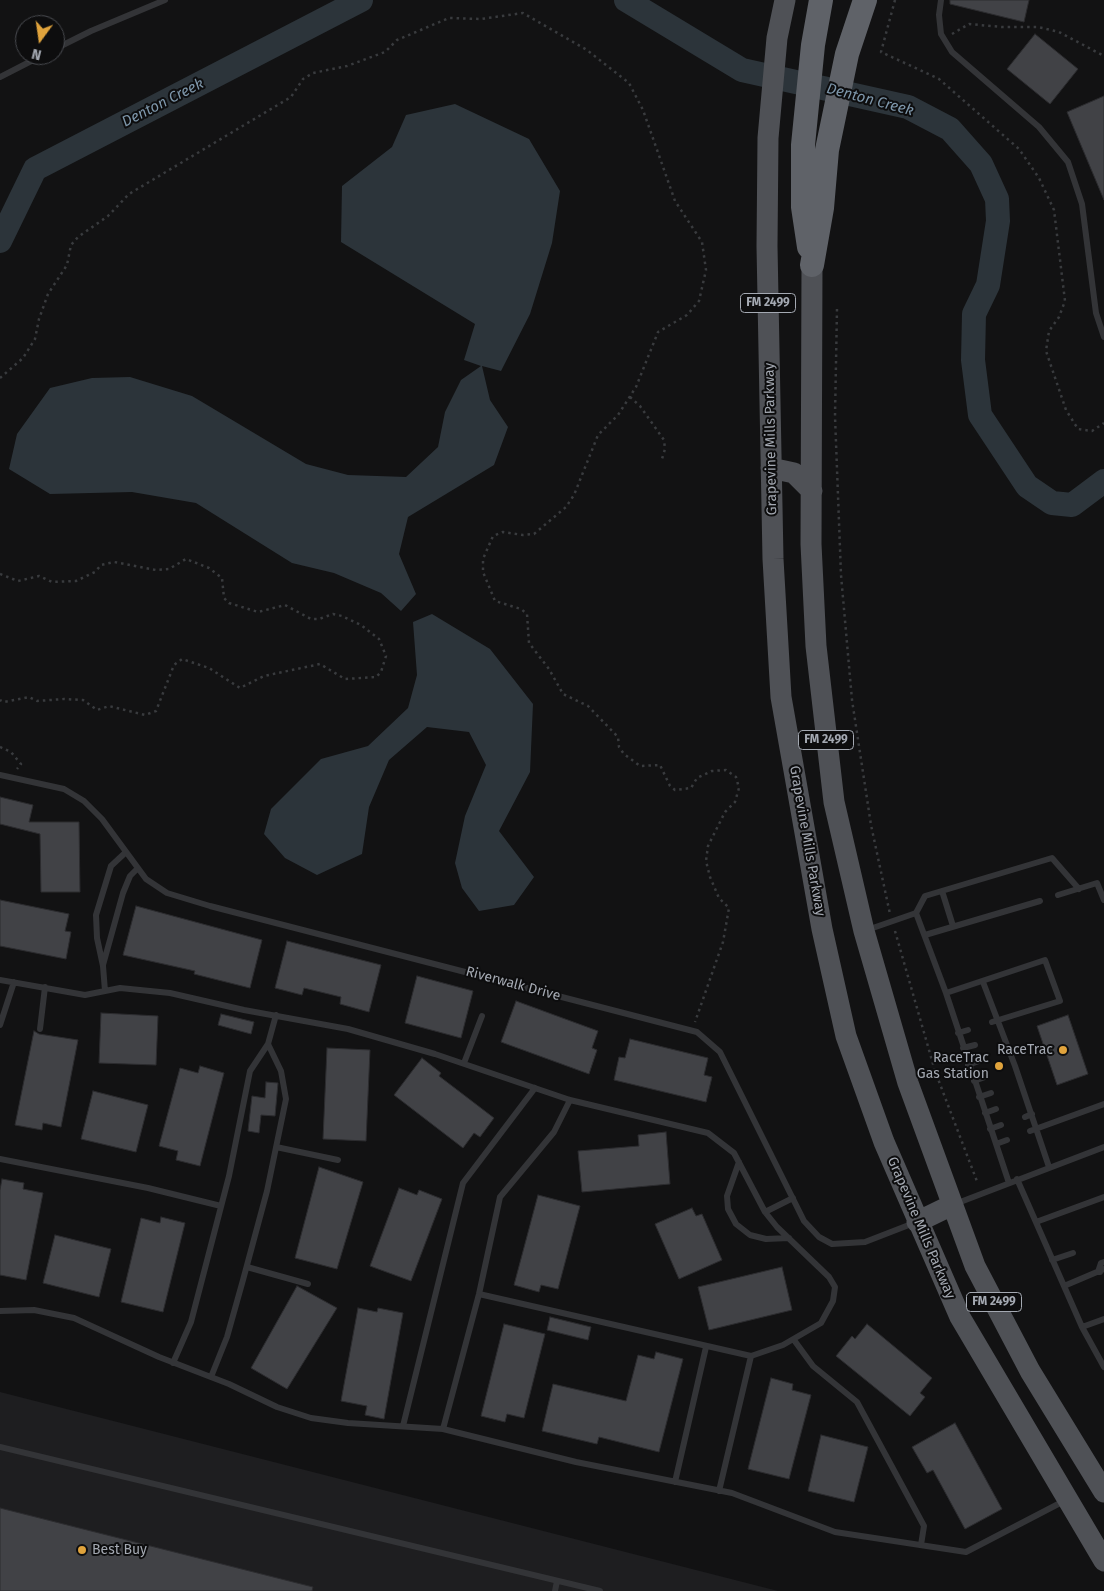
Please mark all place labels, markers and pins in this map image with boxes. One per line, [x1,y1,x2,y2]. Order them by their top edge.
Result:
place label: RaceTrac [997,1042,1053,1058]
marker: RaceTrac [1057,1044,1069,1056]
place label: RaceTrac Gas Station [917,1050,989,1082]
marker: RaceTrac Gas Station [993,1060,1005,1072]
place label: Best Buy [92,1542,147,1558]
marker: Best Buy [76,1544,88,1556]

